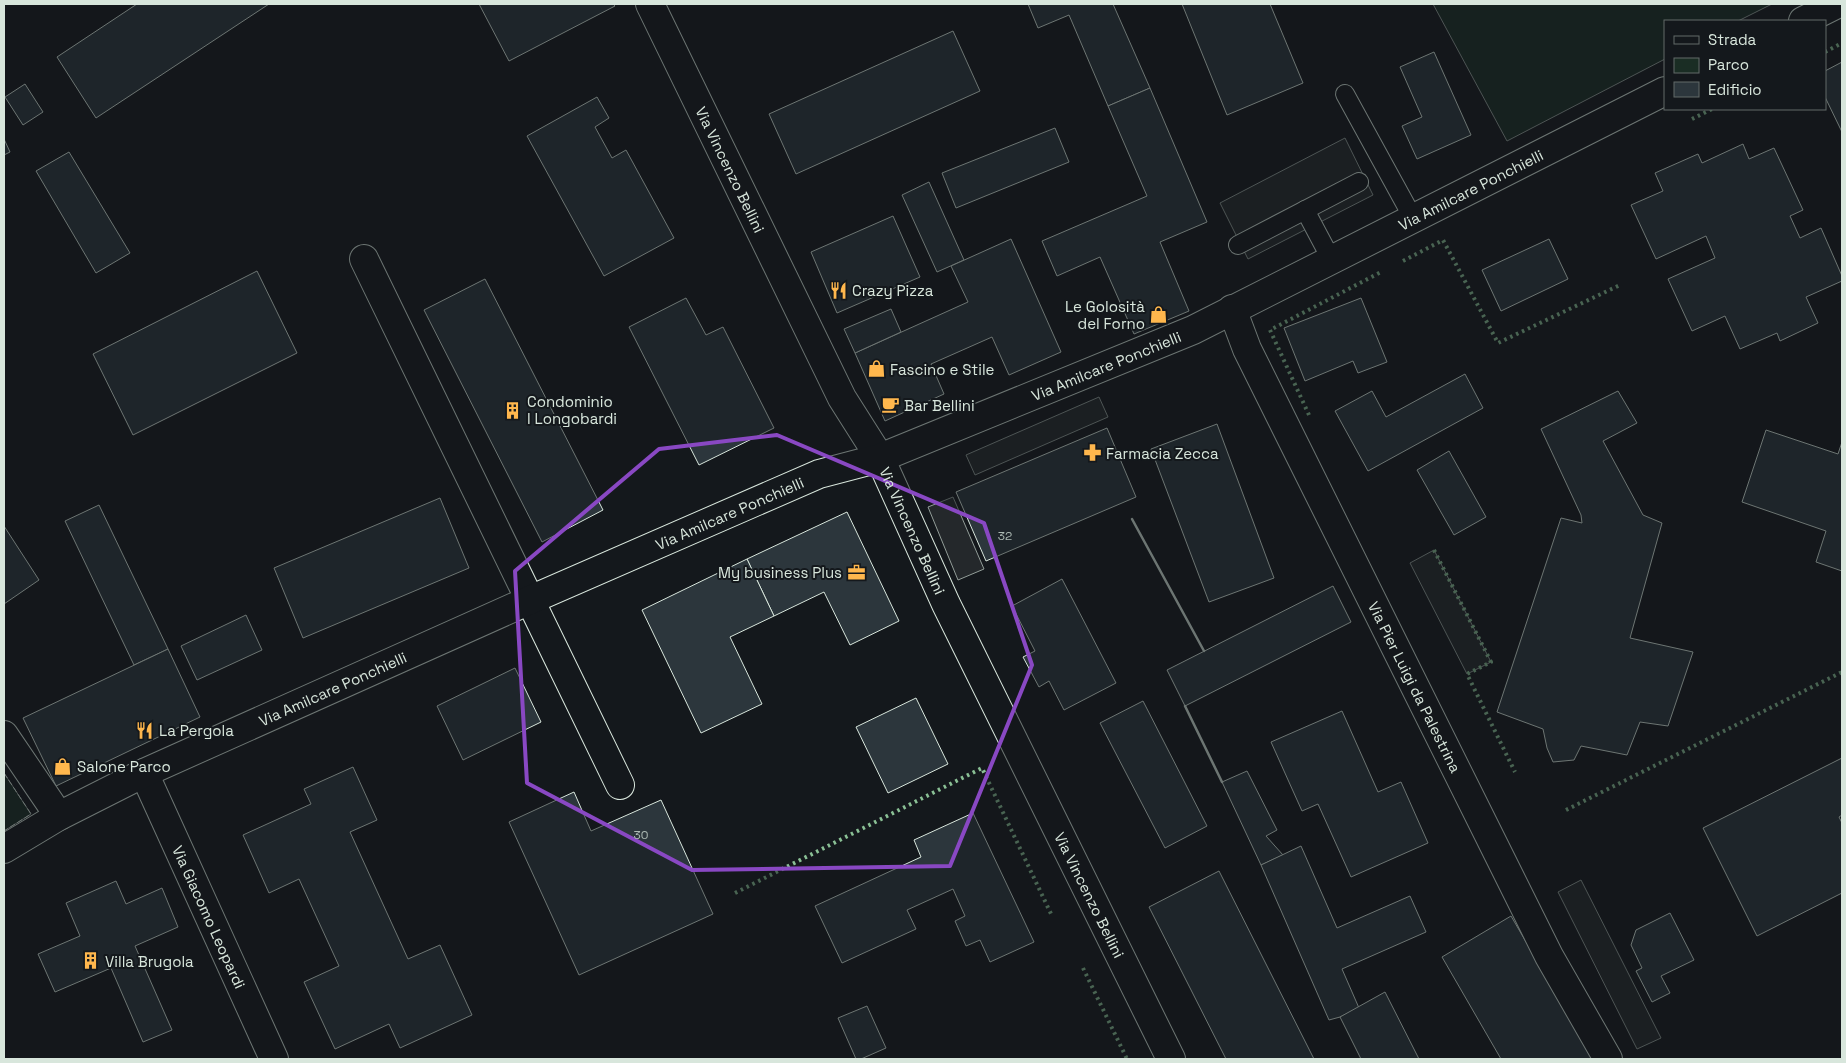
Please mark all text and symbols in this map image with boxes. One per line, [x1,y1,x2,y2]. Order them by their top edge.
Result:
legend [1664,20,1826,110]
text: Strada [1708,30,1757,49]
text: Parco [1708,55,1749,74]
text: Edificio [1708,80,1762,99]
street label: Via Vincenzo Bellini [692,103,769,236]
street label: Via Amilcare Ponchielli [1395,145,1546,234]
restaurant icon: Crazy Pizza [828,280,848,300]
place label: Crazy Pizza [852,281,934,300]
place label: Le Golosità del Forno [1065,297,1145,333]
shop icon: Le Golosità del Forno [1149,305,1169,325]
street label: Via Amilcare Ponchielli [1029,326,1184,405]
shop icon: Fascino e Stile [866,359,886,379]
place label: Fascino e Stile [890,360,995,379]
place label: Condominio I Longobardi [527,392,617,428]
cafe icon: Bar Bellini [880,395,900,415]
place label: Bar Bellini [904,396,975,415]
building icon: Condominio I Longobardi [503,400,523,420]
pharmacy icon: Farmacia Zecca [1082,443,1102,463]
place label: Farmacia Zecca [1106,444,1219,463]
street label: Via Vincenzo Bellini [876,464,950,597]
street label: Via Amilcare Ponchielli [652,472,807,554]
house number: 32 [998,528,1012,544]
office icon: My business Plus [846,562,866,582]
place label: My business Plus [718,563,842,582]
street label: Via Pier Luigi da Palestrina [1364,598,1466,776]
street label: Via Amilcare Ponchielli [256,647,409,730]
restaurant icon: La Pergola [135,720,155,740]
place label: La Pergola [159,721,234,740]
shop icon: Salone Parco [53,756,73,776]
place label: Salone Parco [77,757,171,776]
house number: 30 [634,827,648,843]
street label: Via Vincenzo Bellini [1051,829,1129,961]
street label: Via Giacomo Leopardi [169,842,250,991]
building icon: Villa Brugola [81,951,101,971]
place label: Villa Brugola [105,952,194,971]

